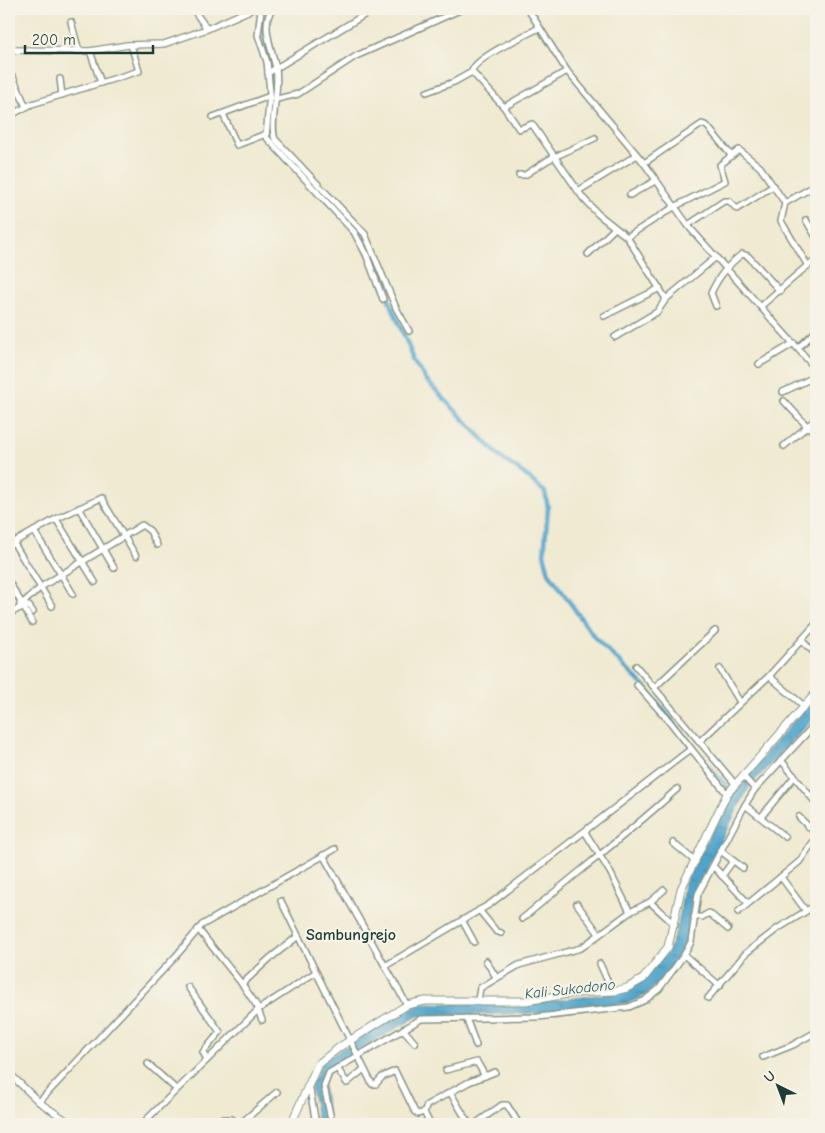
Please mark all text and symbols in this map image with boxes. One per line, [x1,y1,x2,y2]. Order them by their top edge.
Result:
scale bar [25,22,152,54]
text: 200 m [32,31,76,49]
district label: Sambungrejo [306,926,396,944]
water label: Kali Sukodono [524,975,616,1003]
north arrow [752,1060,802,1110]
text: U [760,1067,779,1086]

